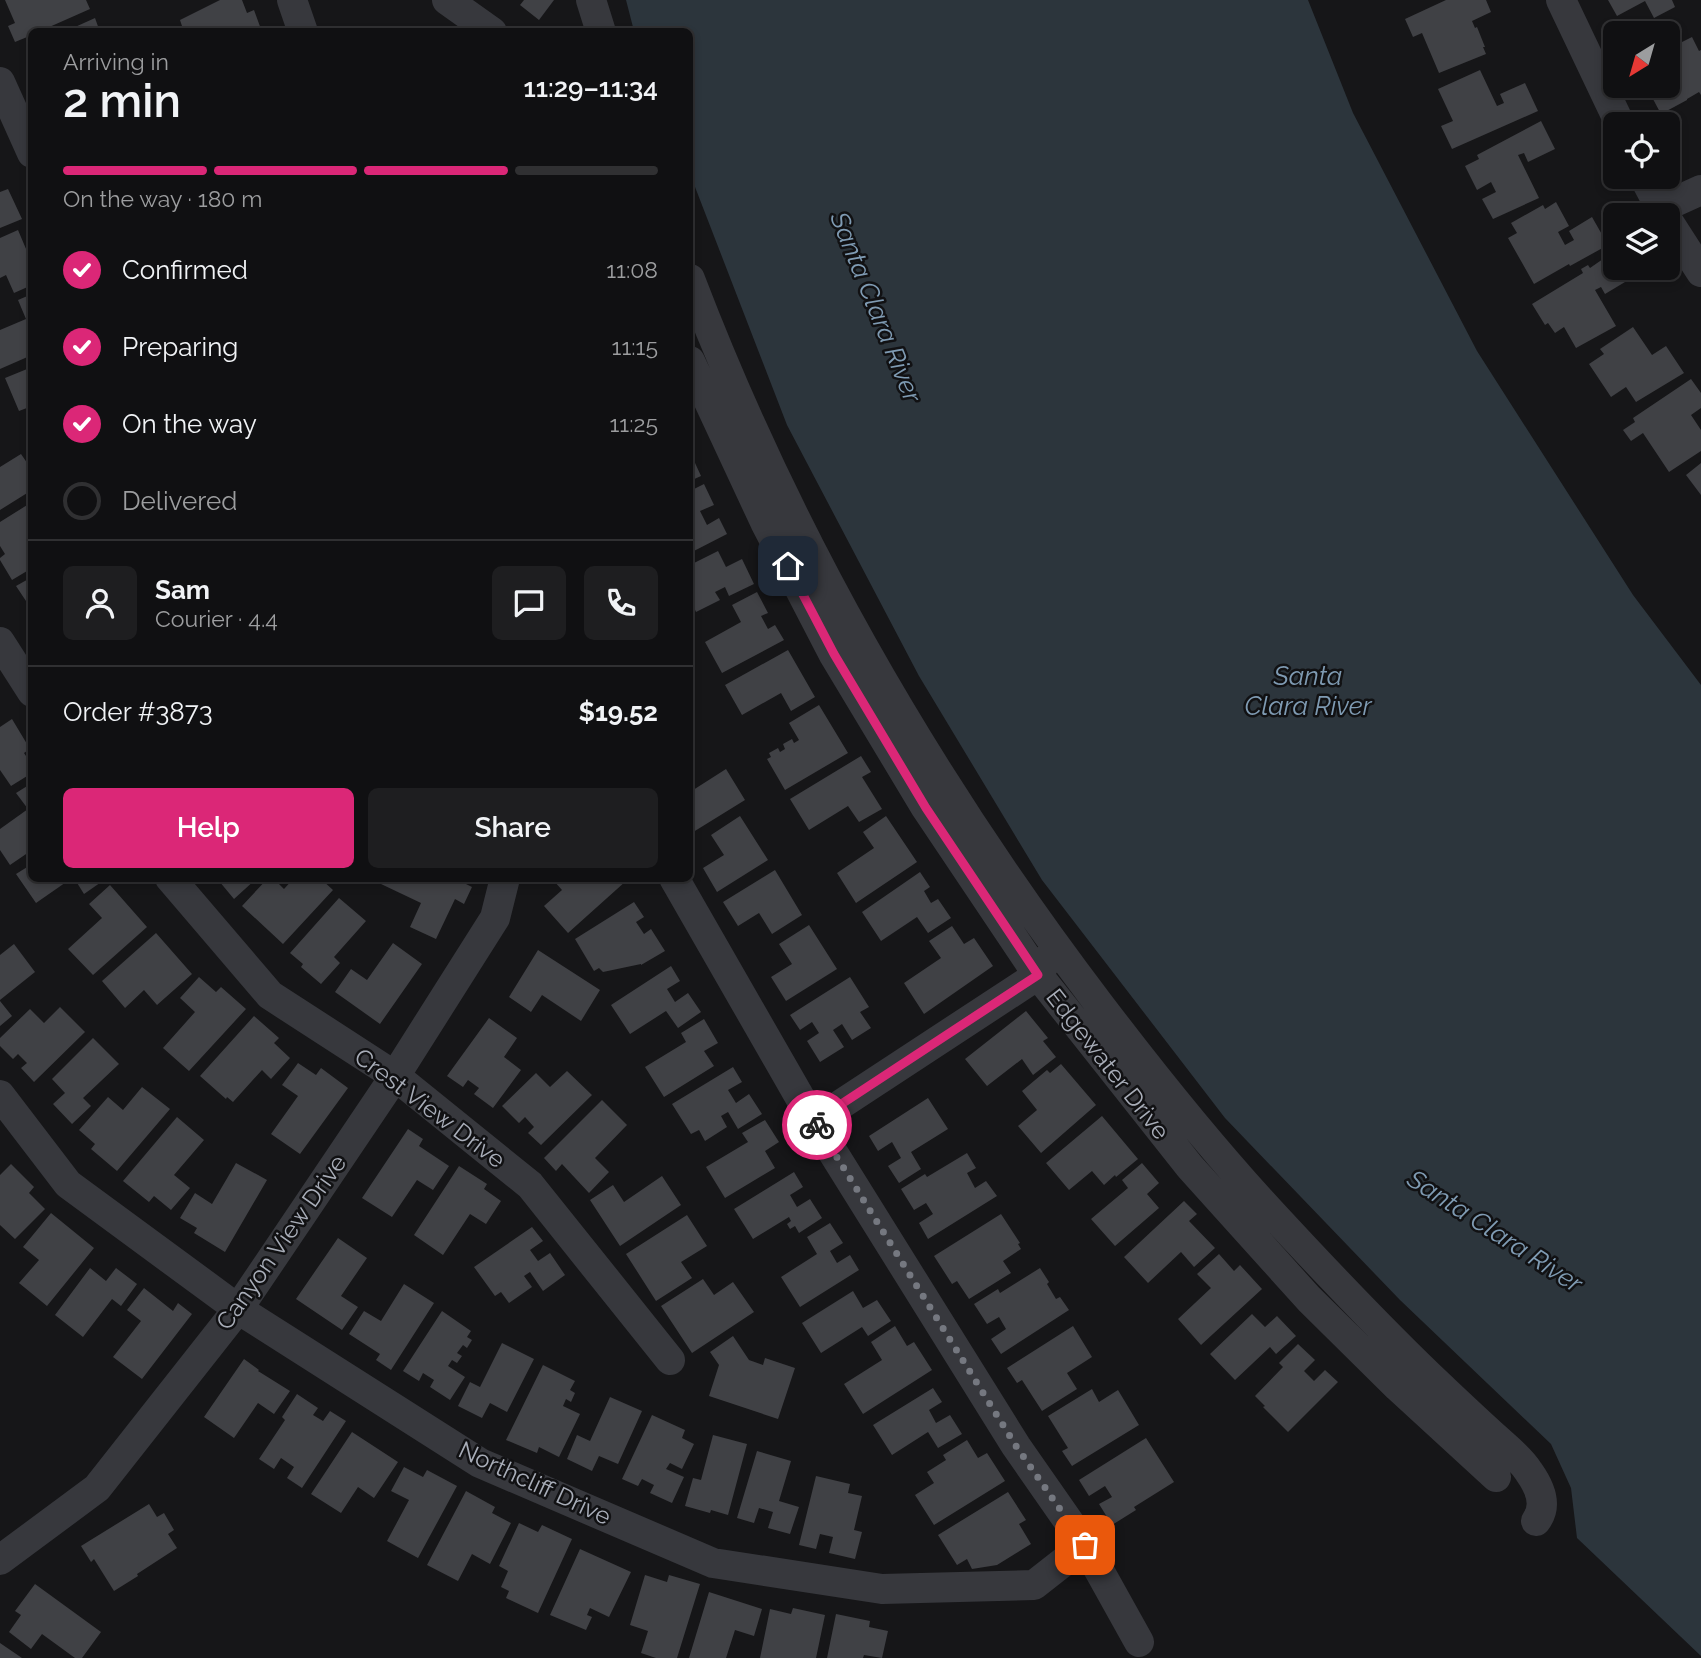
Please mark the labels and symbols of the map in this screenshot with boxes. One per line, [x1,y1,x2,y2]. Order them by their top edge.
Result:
north arrow [1603,21,1680,98]
water label: Santa Clara River [824,207,928,407]
pin [758,536,818,596]
water label: Santa Clara River [1244,661,1373,721]
street label: Edgewater Drive [1040,983,1176,1145]
street label: Crest View Drive [349,1042,511,1174]
courier [782,1090,852,1160]
street label: Canyon View Drive [210,1149,352,1335]
water label: Santa Clara River [1401,1163,1589,1299]
street label: Northcliff Drive [454,1435,616,1531]
pin [1055,1515,1115,1575]

